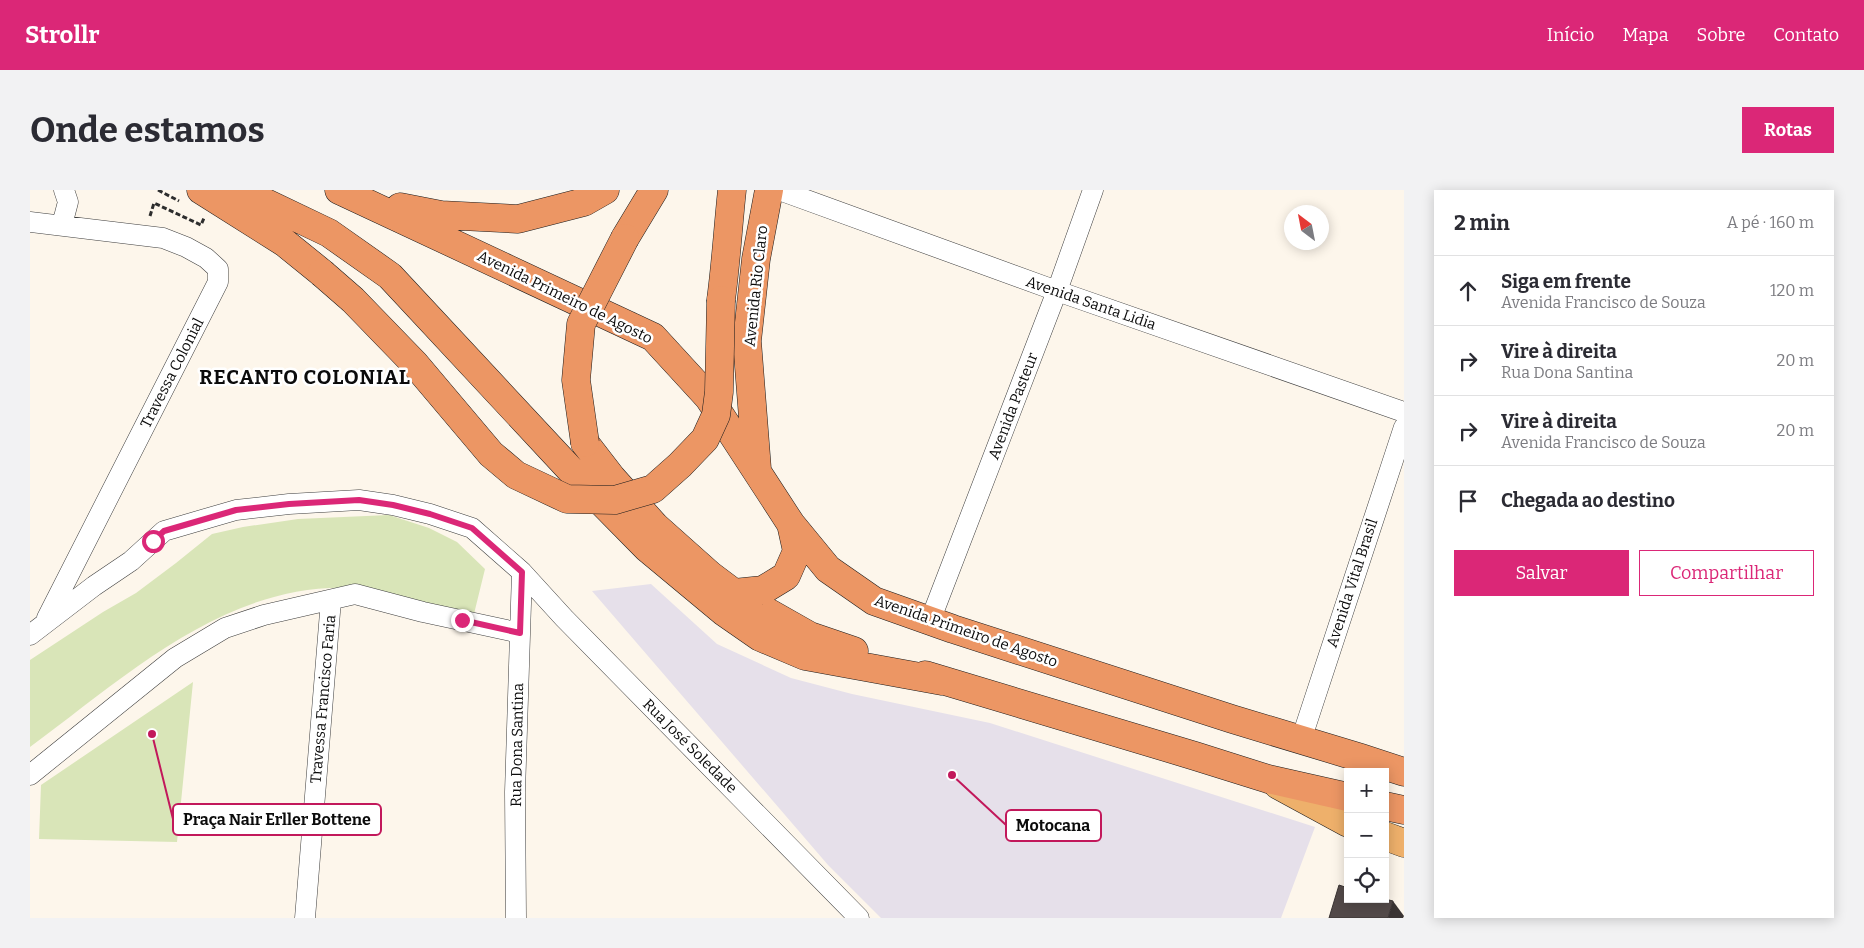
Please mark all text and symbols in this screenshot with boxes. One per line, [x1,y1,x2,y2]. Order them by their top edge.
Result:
text: Strollr [25,21,100,49]
text: Início [1547,24,1594,46]
text: Mapa [1622,24,1669,46]
text: Sobre [1697,24,1745,46]
text: Contato [1773,24,1839,46]
button: Rotas [1742,107,1834,153]
text: Onde estamos [30,109,265,151]
north arrow [1284,205,1329,250]
text: 2 min [1454,210,1510,236]
text: A pé · 160 m [1727,213,1814,232]
street label: Avenida Rio Claro [741,224,771,348]
street label: Avenida Primeiro de Agosto [475,247,655,347]
text: Siga em frente [1501,270,1631,293]
street label: Avenida Santa Lidia [1024,272,1158,334]
icon: ahead [1454,277,1482,305]
text: 120 m [1770,281,1814,300]
text: Avenida Francisco de Souza [1501,293,1706,312]
street label: Travessa Colonial [137,315,207,431]
text: Vire à direita [1501,340,1617,363]
icon: right [1454,347,1482,375]
street label: Avenida Pasteur [984,350,1042,462]
text: 20 m [1777,351,1814,370]
text: Rua Dona Santina [1501,363,1633,382]
district label: RECANTO COLONIAL [199,365,411,389]
text: Vire à direita [1501,410,1617,433]
icon: right [1454,417,1482,445]
text: 20 m [1777,421,1814,440]
text: Avenida Francisco de Souza [1501,433,1706,452]
icon: arrive [1454,487,1482,515]
text: Chegada ao destino [1501,489,1675,512]
street label: Avenida Vital Brasil [1323,516,1381,650]
route start [142,530,165,553]
button: Salvar [1454,550,1629,596]
button: Compartilhar [1639,550,1814,596]
street label: Avenida Primeiro de Agosto [872,591,1060,671]
route end [451,609,474,632]
street label: Travessa Francisco Faria [307,614,339,784]
street label: Rua Dona Santina [507,683,527,807]
street label: Rua José Soledade [639,695,741,797]
map controls [1344,768,1389,903]
button: + [1344,768,1389,813]
callout: Praça Nair Erller Bottene [173,804,381,835]
text: Praça Nair Erller Bottene [183,810,371,829]
callout: Motocana [1006,810,1101,841]
button: − [1344,813,1389,858]
text: Motocana [1016,816,1090,835]
button: locate [1344,858,1389,903]

